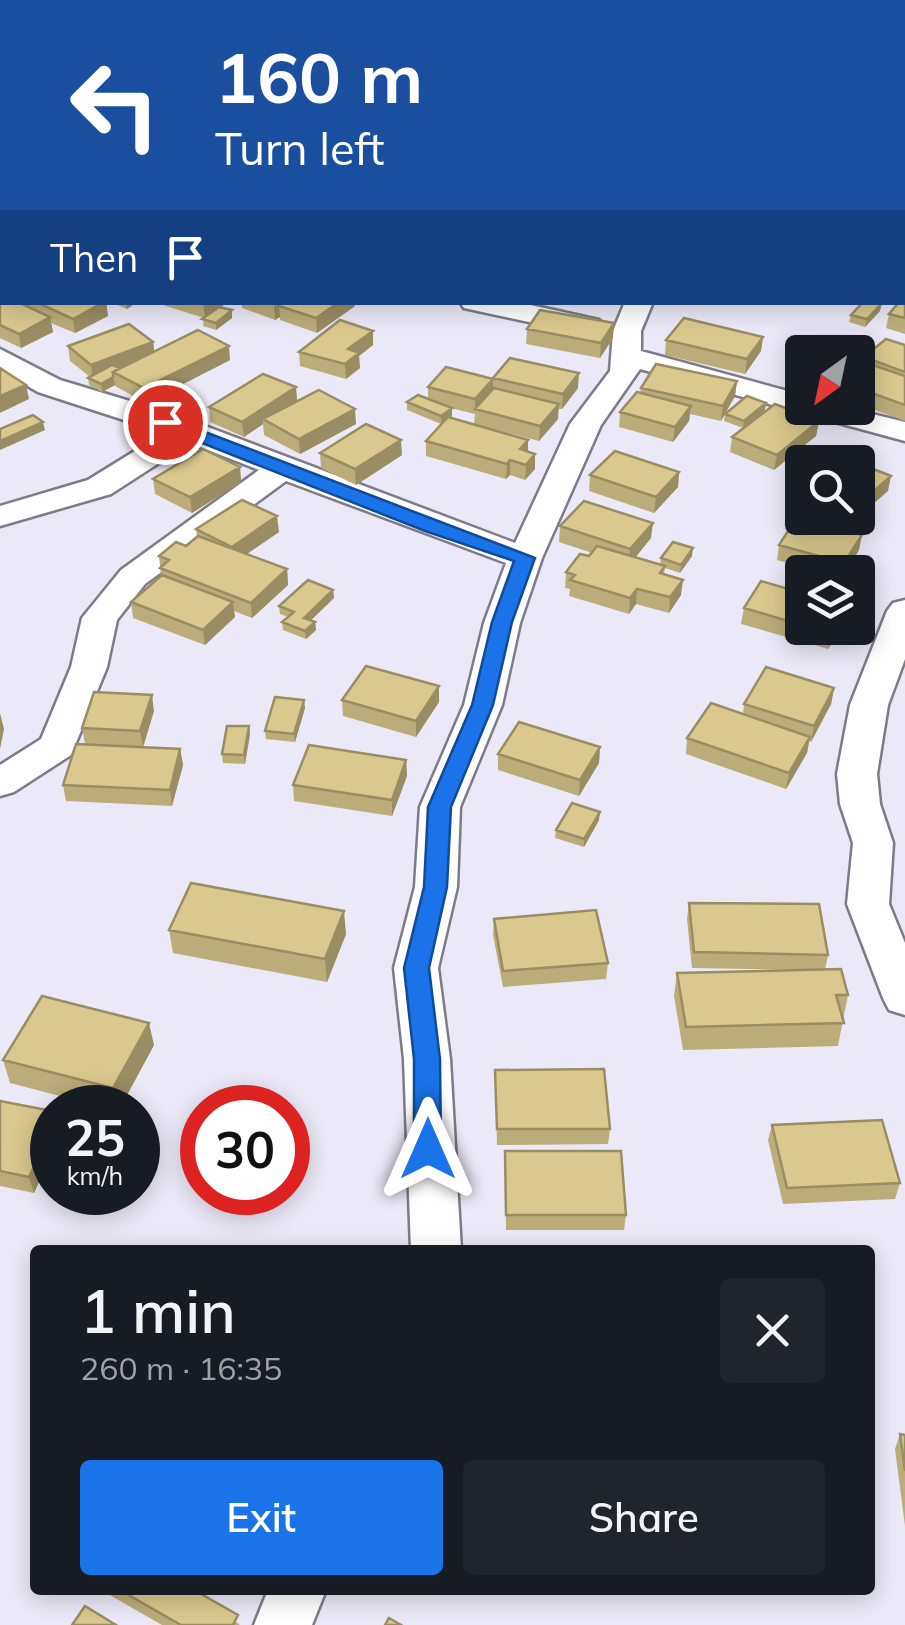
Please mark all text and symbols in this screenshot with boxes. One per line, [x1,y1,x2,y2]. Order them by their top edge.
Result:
text: 160 m [215,33,423,121]
icon: left [50,40,180,170]
text: Turn left [215,120,384,176]
icon: arrive [158,230,213,285]
text: Then [50,234,138,282]
north arrow [785,335,875,425]
map controls [785,335,875,645]
pin [123,380,208,465]
icon: arrive [138,395,193,450]
button: search [785,445,875,535]
button: layers [785,555,875,645]
speed limit sign: 30 [180,1085,310,1215]
position arrow [376,1097,480,1201]
text: 25 [65,1106,125,1169]
text: km/h [67,1160,123,1191]
text: 1 min [80,1273,236,1348]
button: close [720,1278,825,1383]
text: 260 m · 16:35 [80,1348,282,1388]
button: Exit [80,1460,443,1575]
button: Share [463,1460,825,1575]

